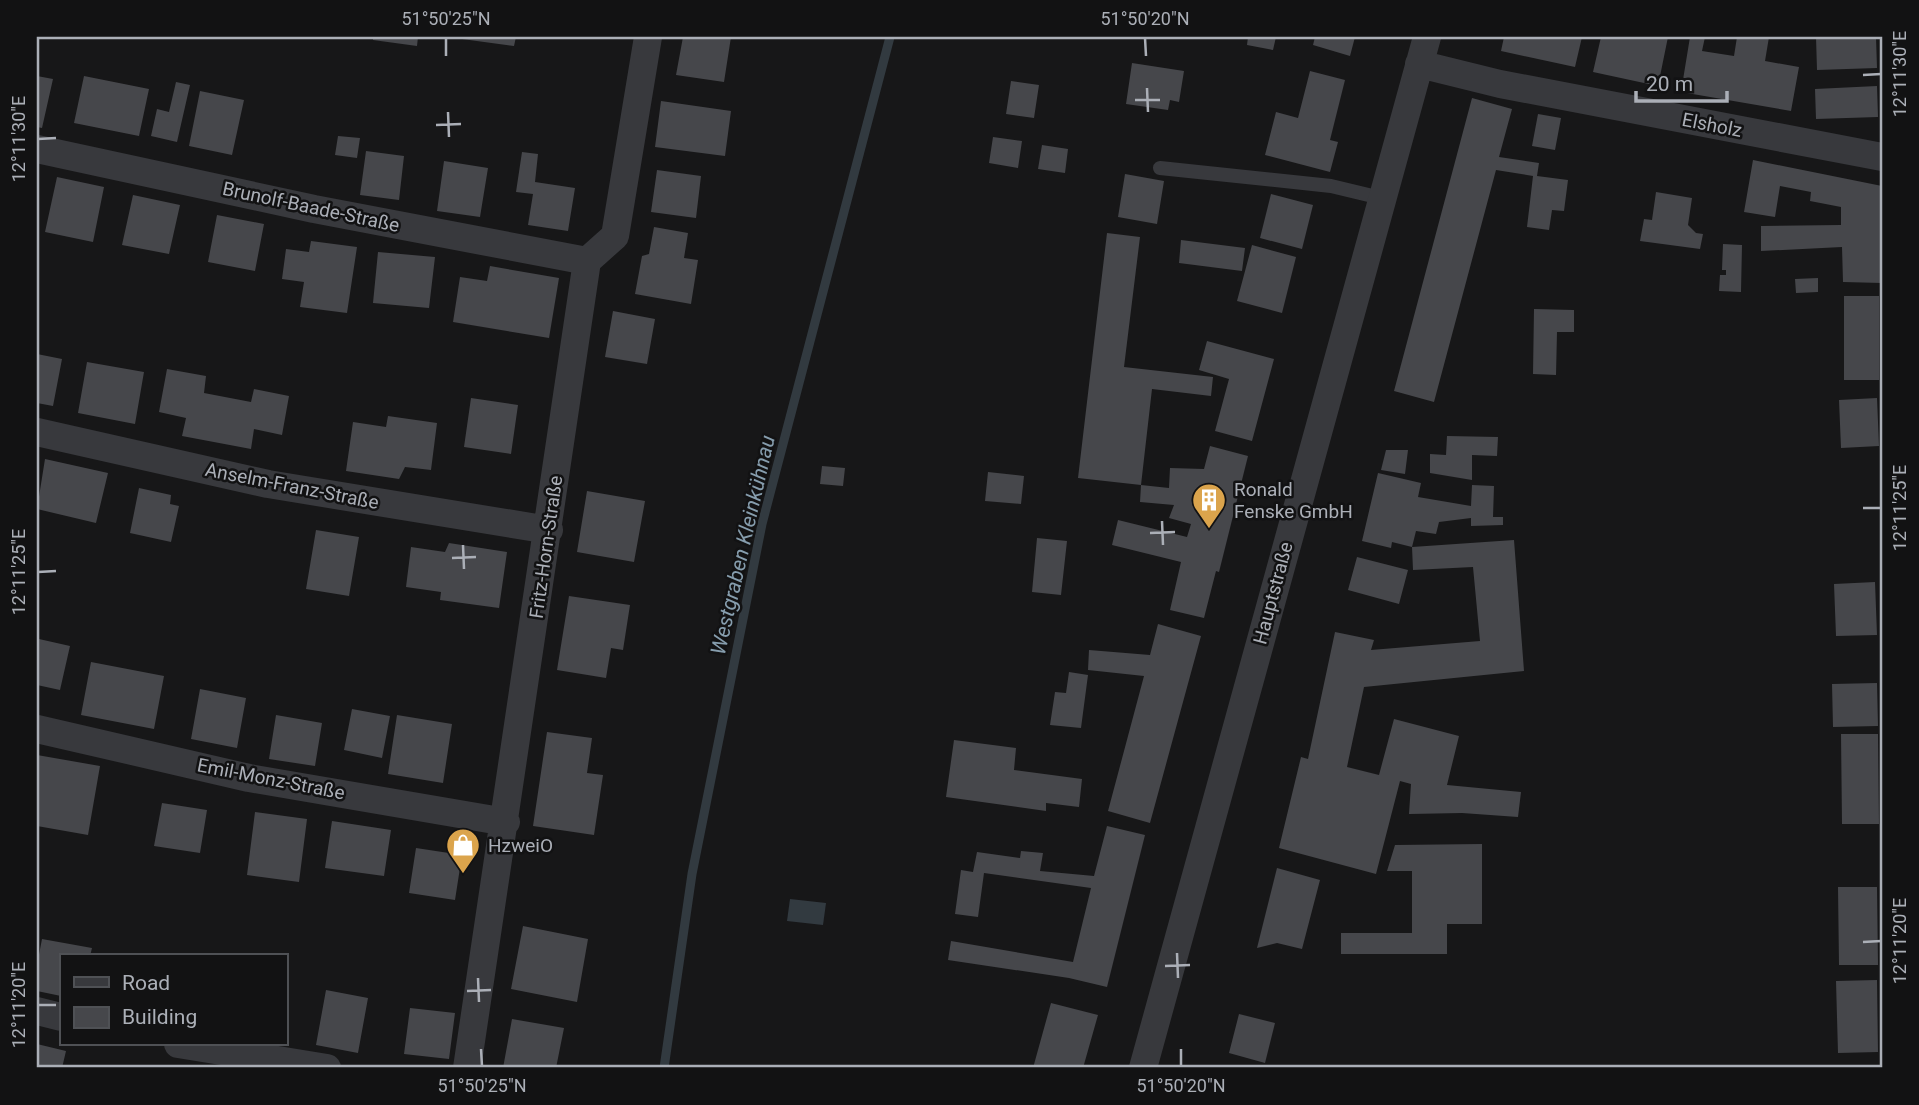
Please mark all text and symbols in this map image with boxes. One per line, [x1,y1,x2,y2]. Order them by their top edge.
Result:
text: 51°50'25"N [401,8,491,29]
text: 51°50'20"N [1100,8,1190,29]
text: 12°11'30"E [1889,31,1910,117]
scale bar [1636,60,1727,104]
text: 20 m [1646,72,1693,96]
text: 12°11'30"E [8,96,29,182]
street label: Elsholz [1680,108,1744,142]
street label: Brunolf-Baade-Straße [220,177,402,237]
water label: Westgraben Kleinkühnau [706,433,780,657]
street label: Anselm-Franz-Straße [203,458,381,514]
text: 12°11'25"E [1889,465,1910,551]
street label: Fritz-Horn-Straße [525,474,567,620]
place label: Ronald Fenske GmbH [1234,478,1353,523]
building icon: Ronald Fenske GmbH [1190,481,1228,530]
text: 12°11'25"E [8,529,29,615]
street label: Hauptstraße [1248,539,1298,647]
street label: Emil-Monz-Straße [195,753,347,805]
shop icon: HzweiO [444,826,482,875]
place label: HzweiO [488,834,553,857]
text: 12°11'20"E [1889,898,1910,984]
legend [60,954,287,1046]
text: 12°11'20"E [8,962,29,1048]
text: Road [122,971,170,995]
text: Building [122,1005,197,1029]
text: 51°50'25"N [437,1075,527,1096]
text: 51°50'20"N [1136,1075,1226,1096]

